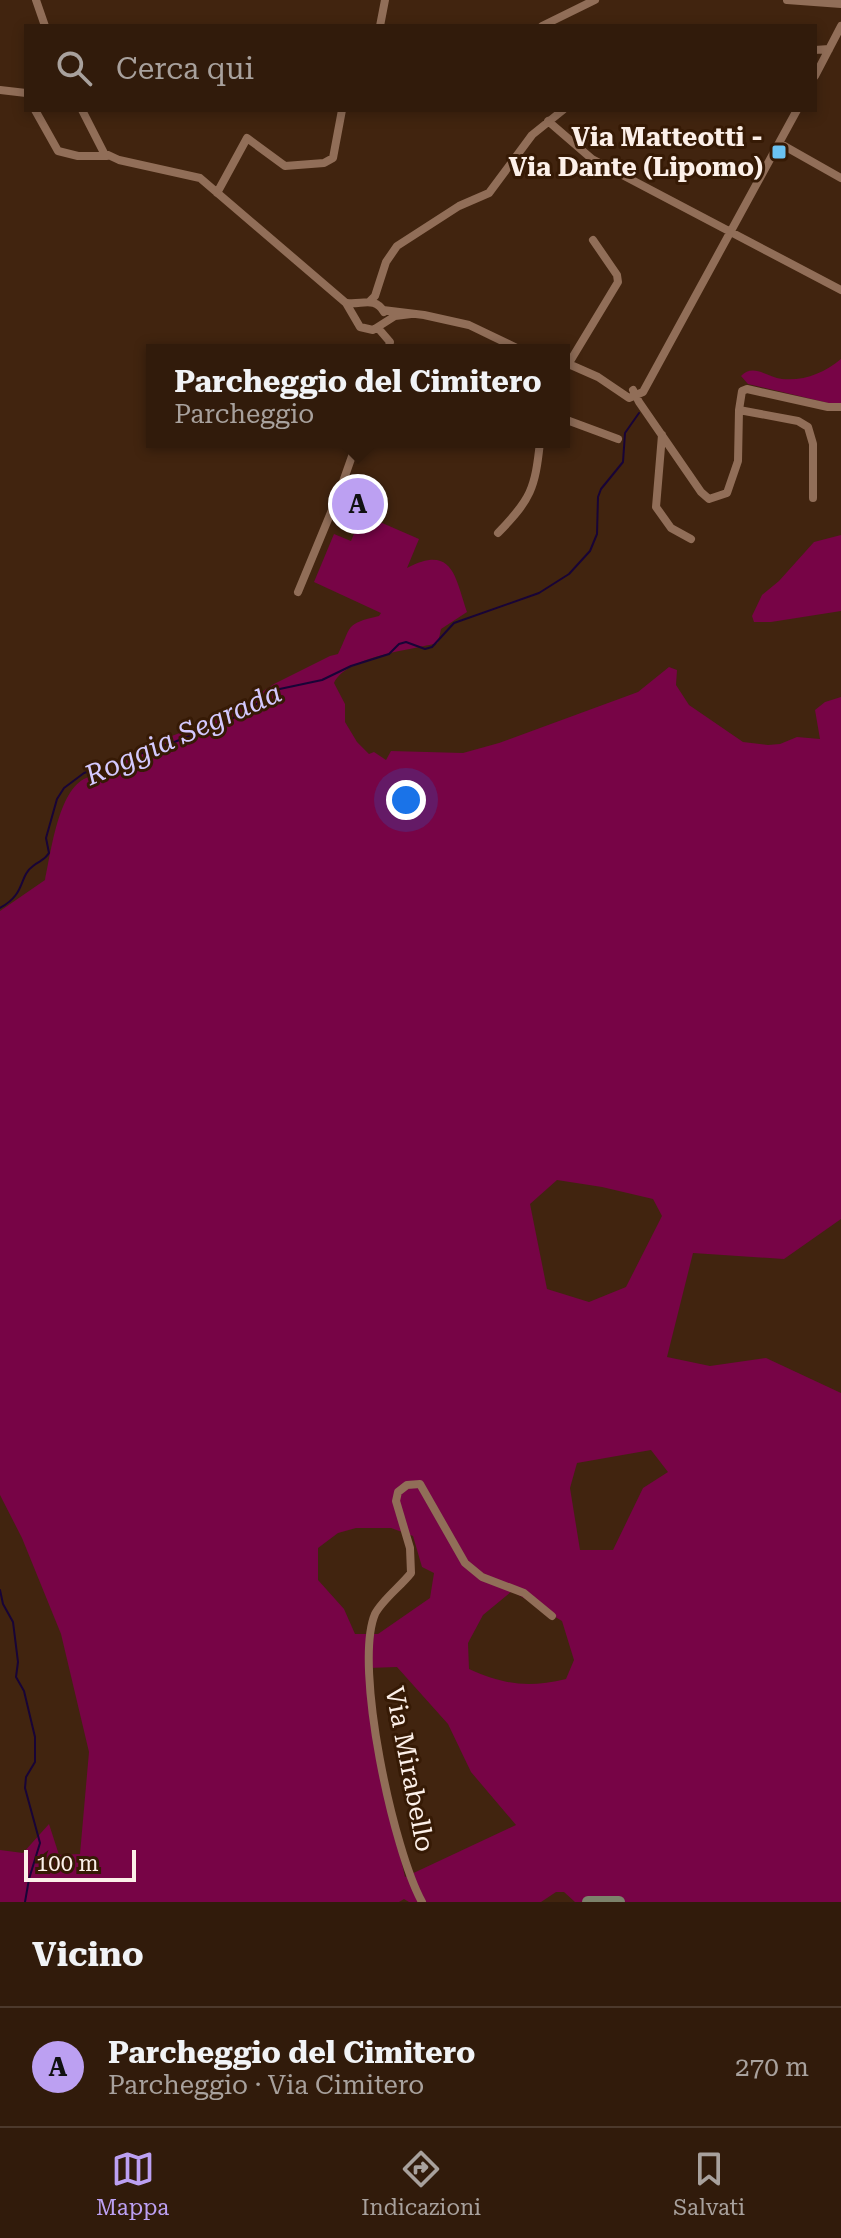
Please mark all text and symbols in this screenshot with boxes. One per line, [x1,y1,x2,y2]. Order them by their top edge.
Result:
search box [24,24,817,112]
icon: search [52,46,96,90]
text: Cerca qui [116,51,254,86]
place label: Via Matteotti - Via Dante (Lipomo) [508,122,763,182]
marker: Via Matteotti - Via Dante (Lipomo) [770,143,788,161]
popup [146,344,570,448]
text: Parcheggio del Cimitero [174,364,542,399]
text: Parcheggio [174,399,314,429]
pin: A [332,474,384,534]
water label: Roggia Segrada [79,676,286,793]
your location [386,780,426,820]
street label: Via Mirabello [379,1684,441,1854]
scale bar [24,1846,136,1882]
text: 100 m [36,1851,99,1876]
text: Vicino [32,1934,144,1974]
text: Parcheggio del Cimitero [108,2035,475,2070]
text: A [49,2052,67,2082]
text: 270 m [735,2052,809,2082]
text: Parcheggio · Via Cimitero [108,2070,424,2100]
tab: Mappa [96,2147,169,2220]
tab: Indicazioni [361,2147,481,2220]
tab: Salvati [673,2147,745,2220]

